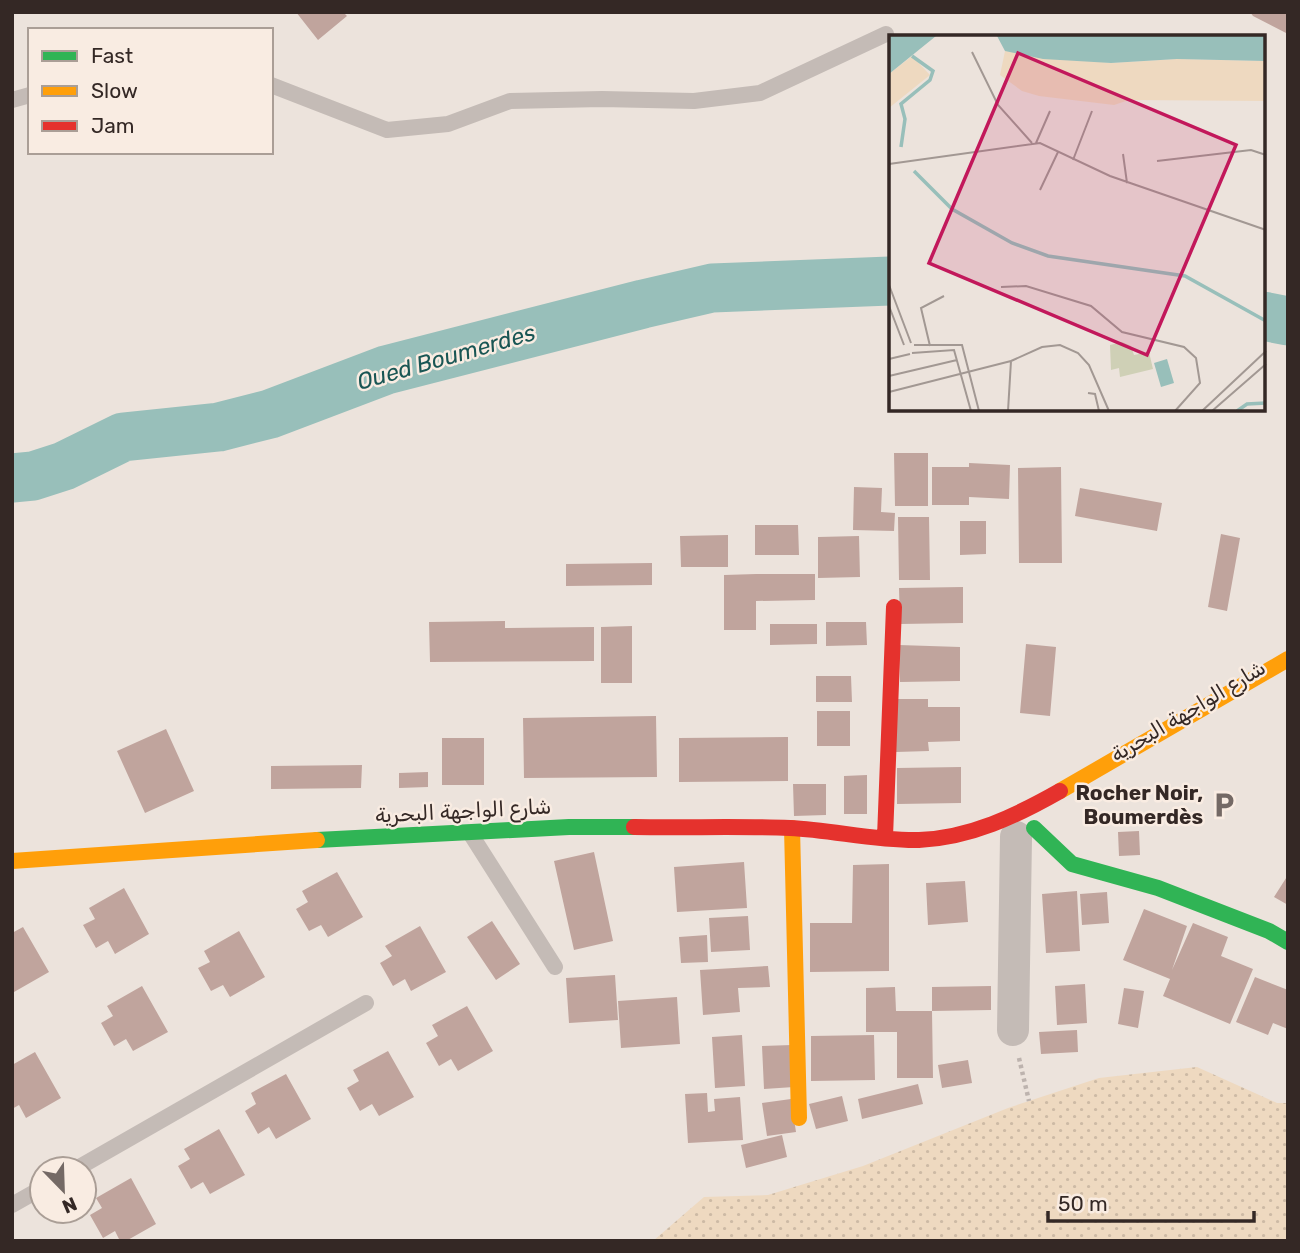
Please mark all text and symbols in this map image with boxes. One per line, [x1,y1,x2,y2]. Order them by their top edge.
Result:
legend [28,28,273,154]
inset map [889,35,1265,411]
text: Fast [91,43,133,68]
text: Slow [91,78,138,103]
text: Jam [91,113,135,138]
water label: Oued Boumerdes [354,318,539,396]
street label: شارع الواجهة البحرية [1106,654,1271,768]
place label: Rocher Noir, Boumerdès [1076,780,1203,829]
parking icon: Rocher Noir, Boumerdès [1209,790,1239,820]
street label: شارع الواجهة البحرية [374,793,552,830]
north arrow [28,1155,98,1225]
scale bar [1048,1180,1254,1224]
text: 50 m [1058,1191,1108,1216]
text: N [59,1192,80,1218]

